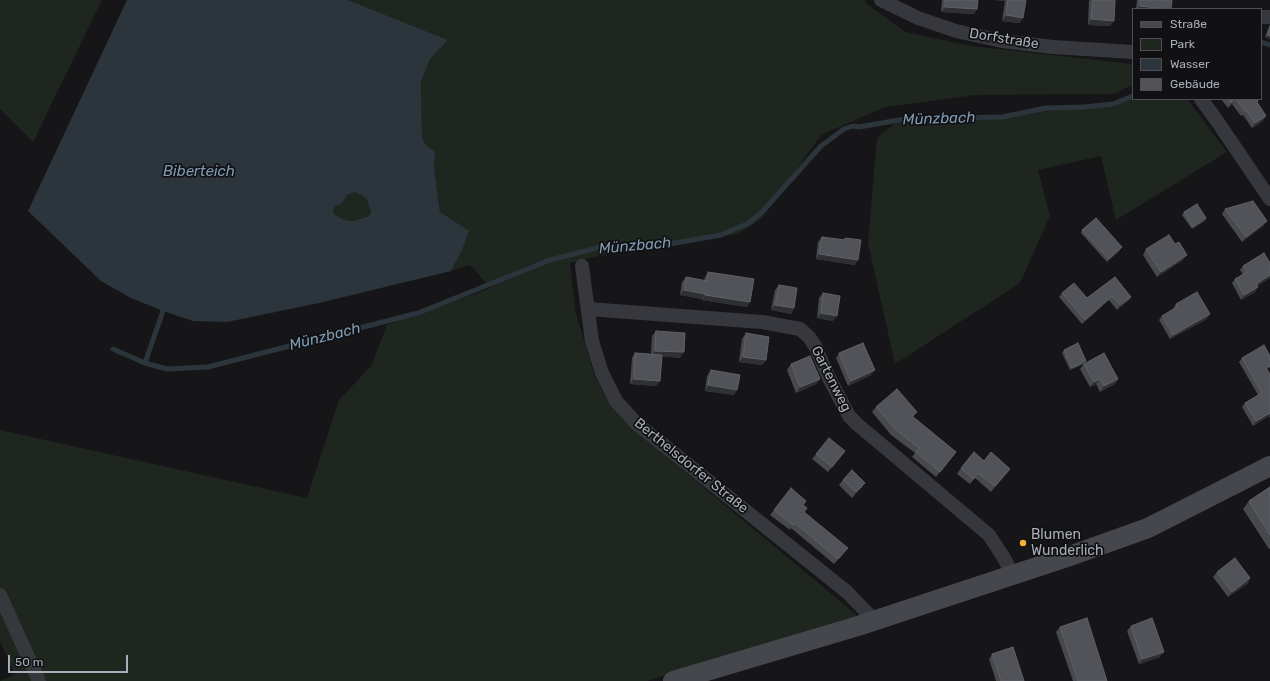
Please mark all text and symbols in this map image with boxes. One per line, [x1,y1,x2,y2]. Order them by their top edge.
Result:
legend [1132,8,1262,100]
text: Straße [1170,17,1207,31]
street label: Dorfstraße [968,25,1040,53]
text: Park [1170,37,1195,51]
text: Wasser [1170,57,1210,71]
text: Gebäude [1170,77,1220,91]
water label: Münzbach [902,109,976,129]
water label: Biberteich [163,163,235,181]
water label: Münzbach [598,234,672,258]
water label: Münzbach [288,319,362,355]
street label: Gartenweg [807,343,855,415]
street label: Berthelsdorfer Straße [631,415,751,517]
place label: Blumen Wunderlich [1031,527,1104,560]
marker: Blumen Wunderlich [1018,538,1028,548]
scale bar [10,647,130,673]
text: 50 m [15,655,43,669]

